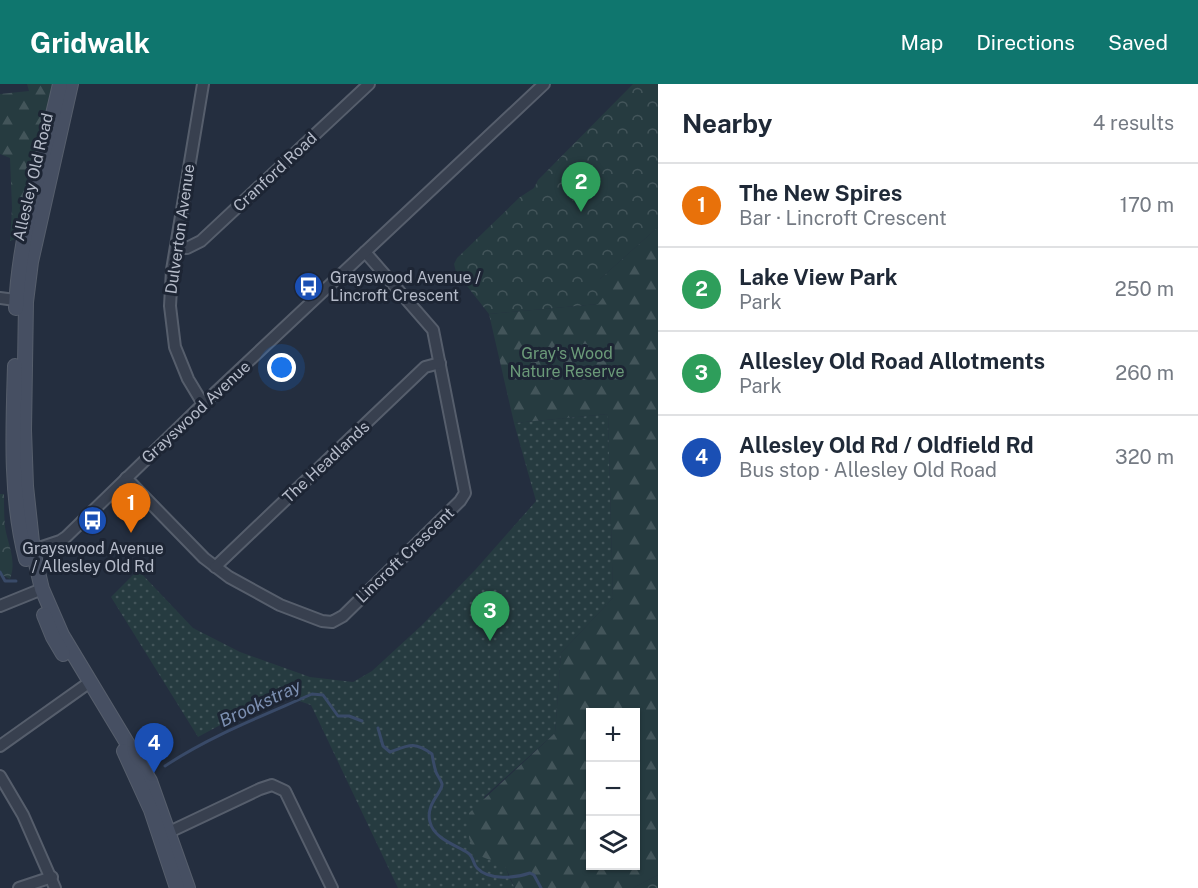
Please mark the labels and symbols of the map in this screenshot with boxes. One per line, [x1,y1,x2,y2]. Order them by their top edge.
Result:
street label: Allesley Old Road [9,111,57,243]
street label: Cranford Road [229,128,321,216]
pin: 2 [562,162,600,212]
street label: Dulverton Avenue [161,163,199,295]
place label: Grayswood Avenue / Lincroft Crescent [330,268,481,305]
bus stop icon: Grayswood Avenue / Lincroft Crescent [293,270,325,302]
park label: Gray's Wood Nature Reserve [509,344,625,381]
your location [267,353,296,382]
street label: Grayswood Avenue [138,357,254,467]
street label: The Headlands [279,417,373,507]
pin: 1 [112,484,150,533]
street label: Lincroft Crescent [352,503,458,607]
bus stop icon: Grayswood Avenue / Allesley Old Rd [77,504,109,536]
place label: Grayswood Avenue / Allesley Old Rd [22,539,164,576]
pin: 3 [470,592,510,641]
water label: Brookstray [216,675,305,731]
pin: 4 [134,724,174,773]

